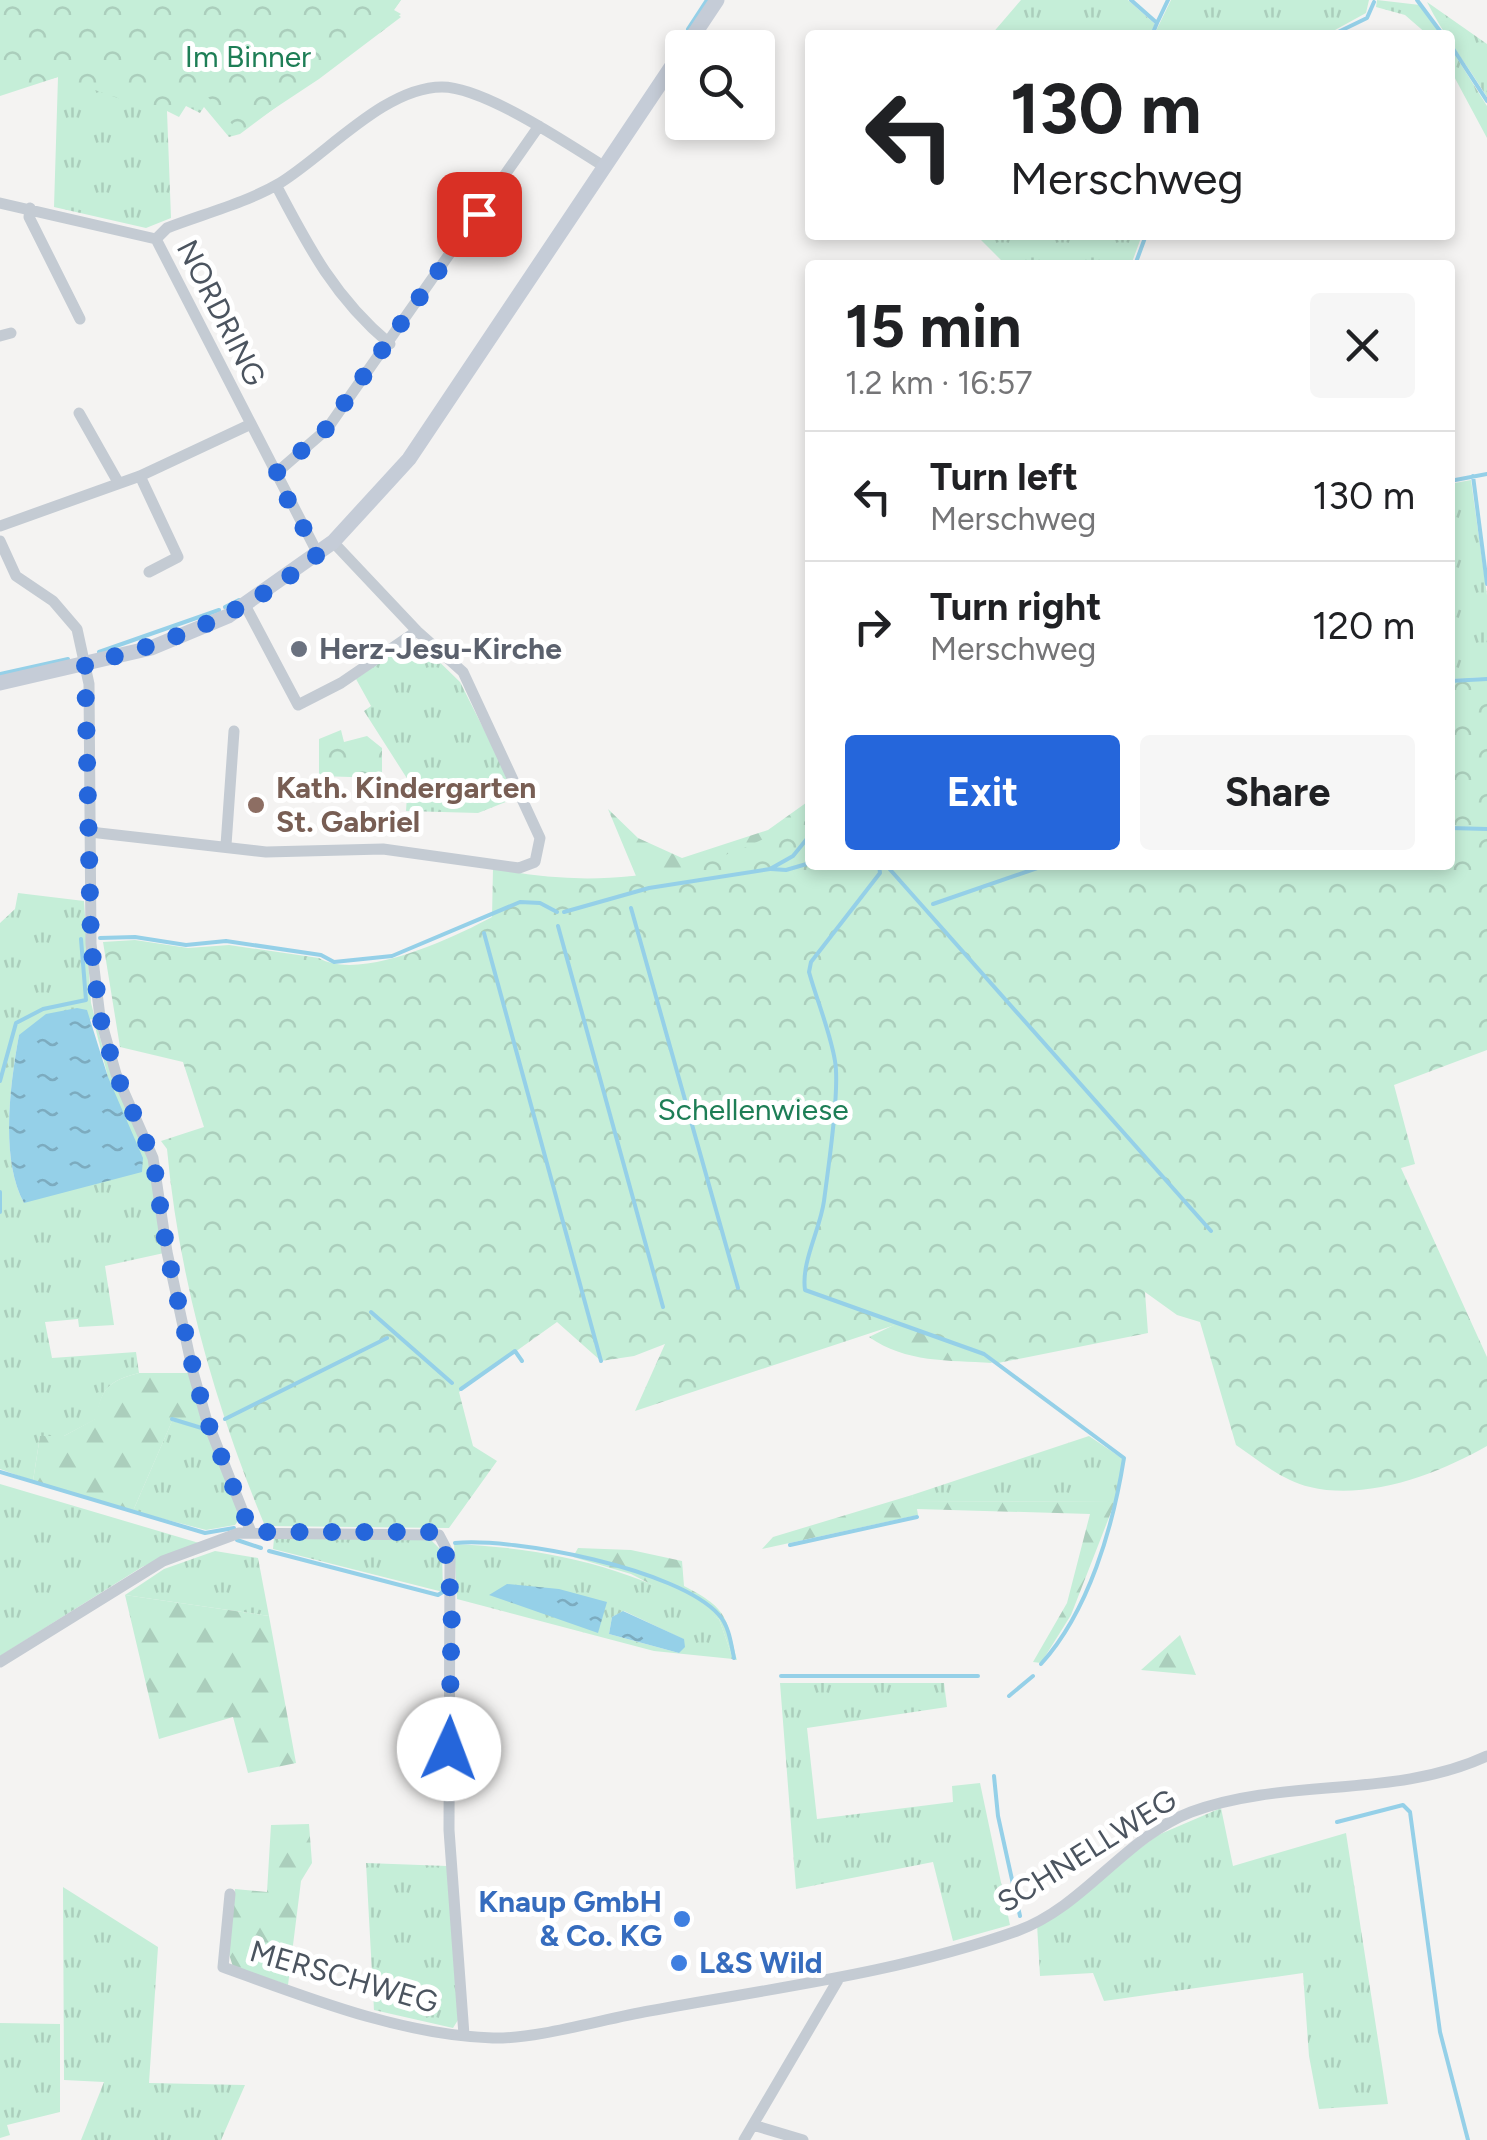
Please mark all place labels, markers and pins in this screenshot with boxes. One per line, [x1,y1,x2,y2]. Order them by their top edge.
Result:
pin [437,172,522,257]
place label: Herz-Jesu-Kirche [319,630,562,667]
marker: Herz-Jesu-Kirche [288,638,310,660]
place label: Kath. Kindergarten St. Gabriel [276,769,536,840]
marker: Kath. Kindergarten St. Gabriel [245,794,267,816]
place label: Knaup GmbH & Co. KG [478,1883,662,1954]
marker: Knaup GmbH & Co. KG [671,1908,693,1930]
place label: L&S Wild [699,1944,823,1981]
marker: L&S Wild [668,1952,690,1974]

